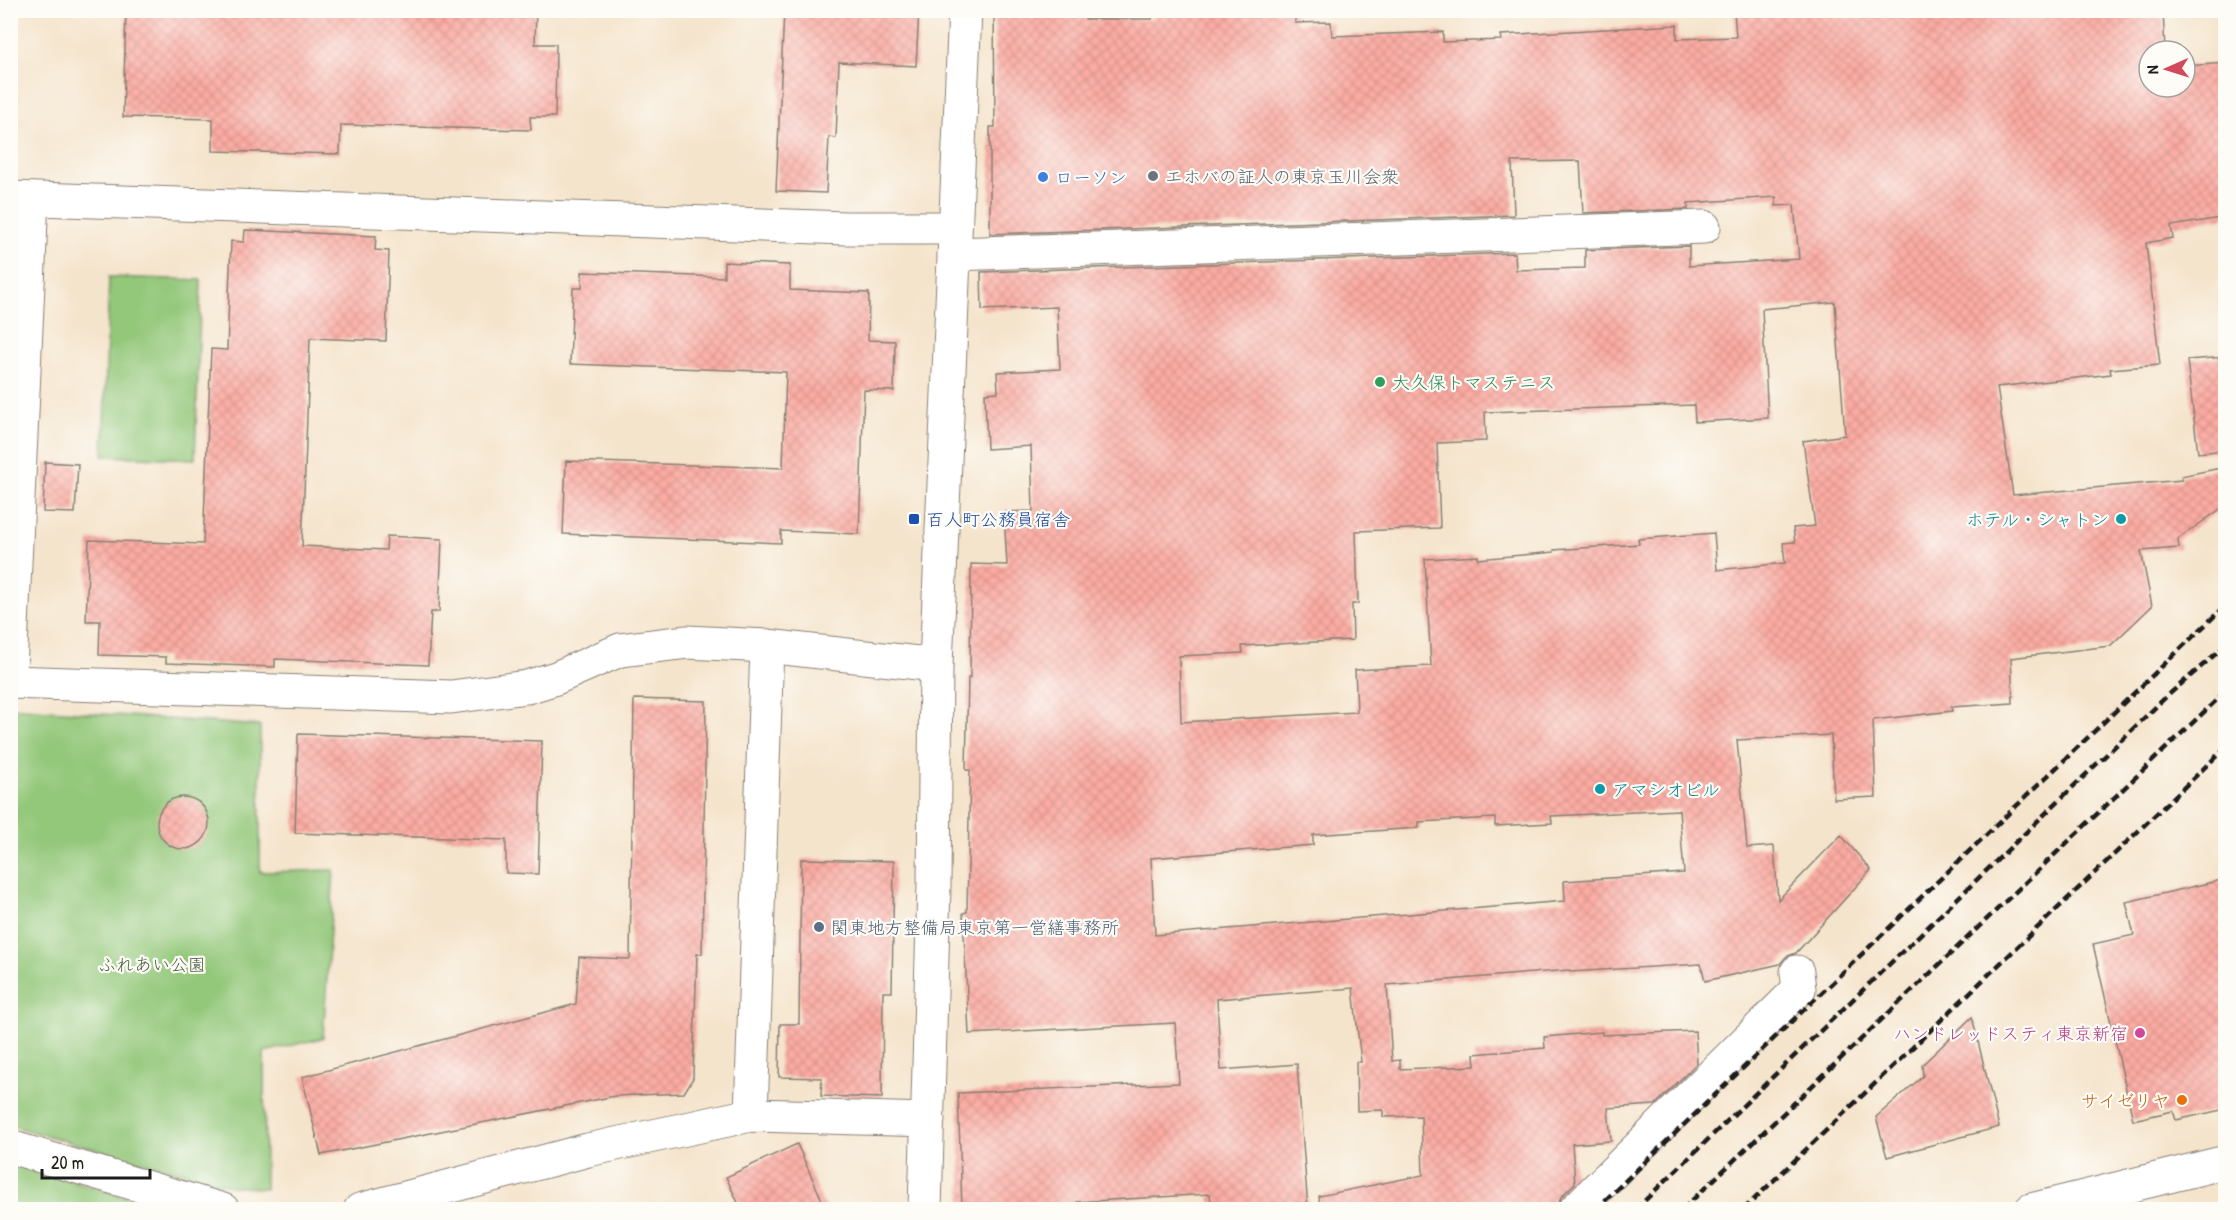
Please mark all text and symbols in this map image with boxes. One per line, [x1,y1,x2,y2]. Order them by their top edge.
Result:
north arrow [2137,39,2197,99]
text: N [2141,64,2163,75]
place label: エホバの証人の東京玉川会衆 [1165,164,1399,189]
place label: ローソン [1055,165,1127,190]
marker: エホバの証人の東京玉川会衆 [1146,169,1160,183]
marker: ローソン [1036,170,1050,184]
place label: 大久保トマステニス [1392,370,1555,395]
marker: 大久保トマステニス [1373,375,1387,389]
place label: 百人町公務員宿舎 [926,507,1070,532]
place label: ホテル・シャトン [1966,507,2109,532]
marker: 百人町公務員宿舎 [907,512,921,526]
marker: ホテル・シャトン [2114,512,2128,526]
place label: アマシオビル [1612,777,1720,802]
marker: アマシオビル [1593,782,1607,796]
place label: 関東地方整備局東京第一営繕事務所 [831,915,1119,940]
marker: 関東地方整備局東京第一営繕事務所 [812,920,826,934]
park label: ふれあい公園 [98,952,206,977]
place label: ハンドレッドスティ東京新宿 [1893,1021,2128,1046]
marker: ハンドレッドスティ東京新宿 [2133,1026,2147,1040]
place label: サイゼリヤ [2081,1088,2170,1113]
marker: サイゼリヤ [2175,1093,2189,1107]
scale bar [42,1142,150,1180]
text: 20 m [51,1150,84,1175]

